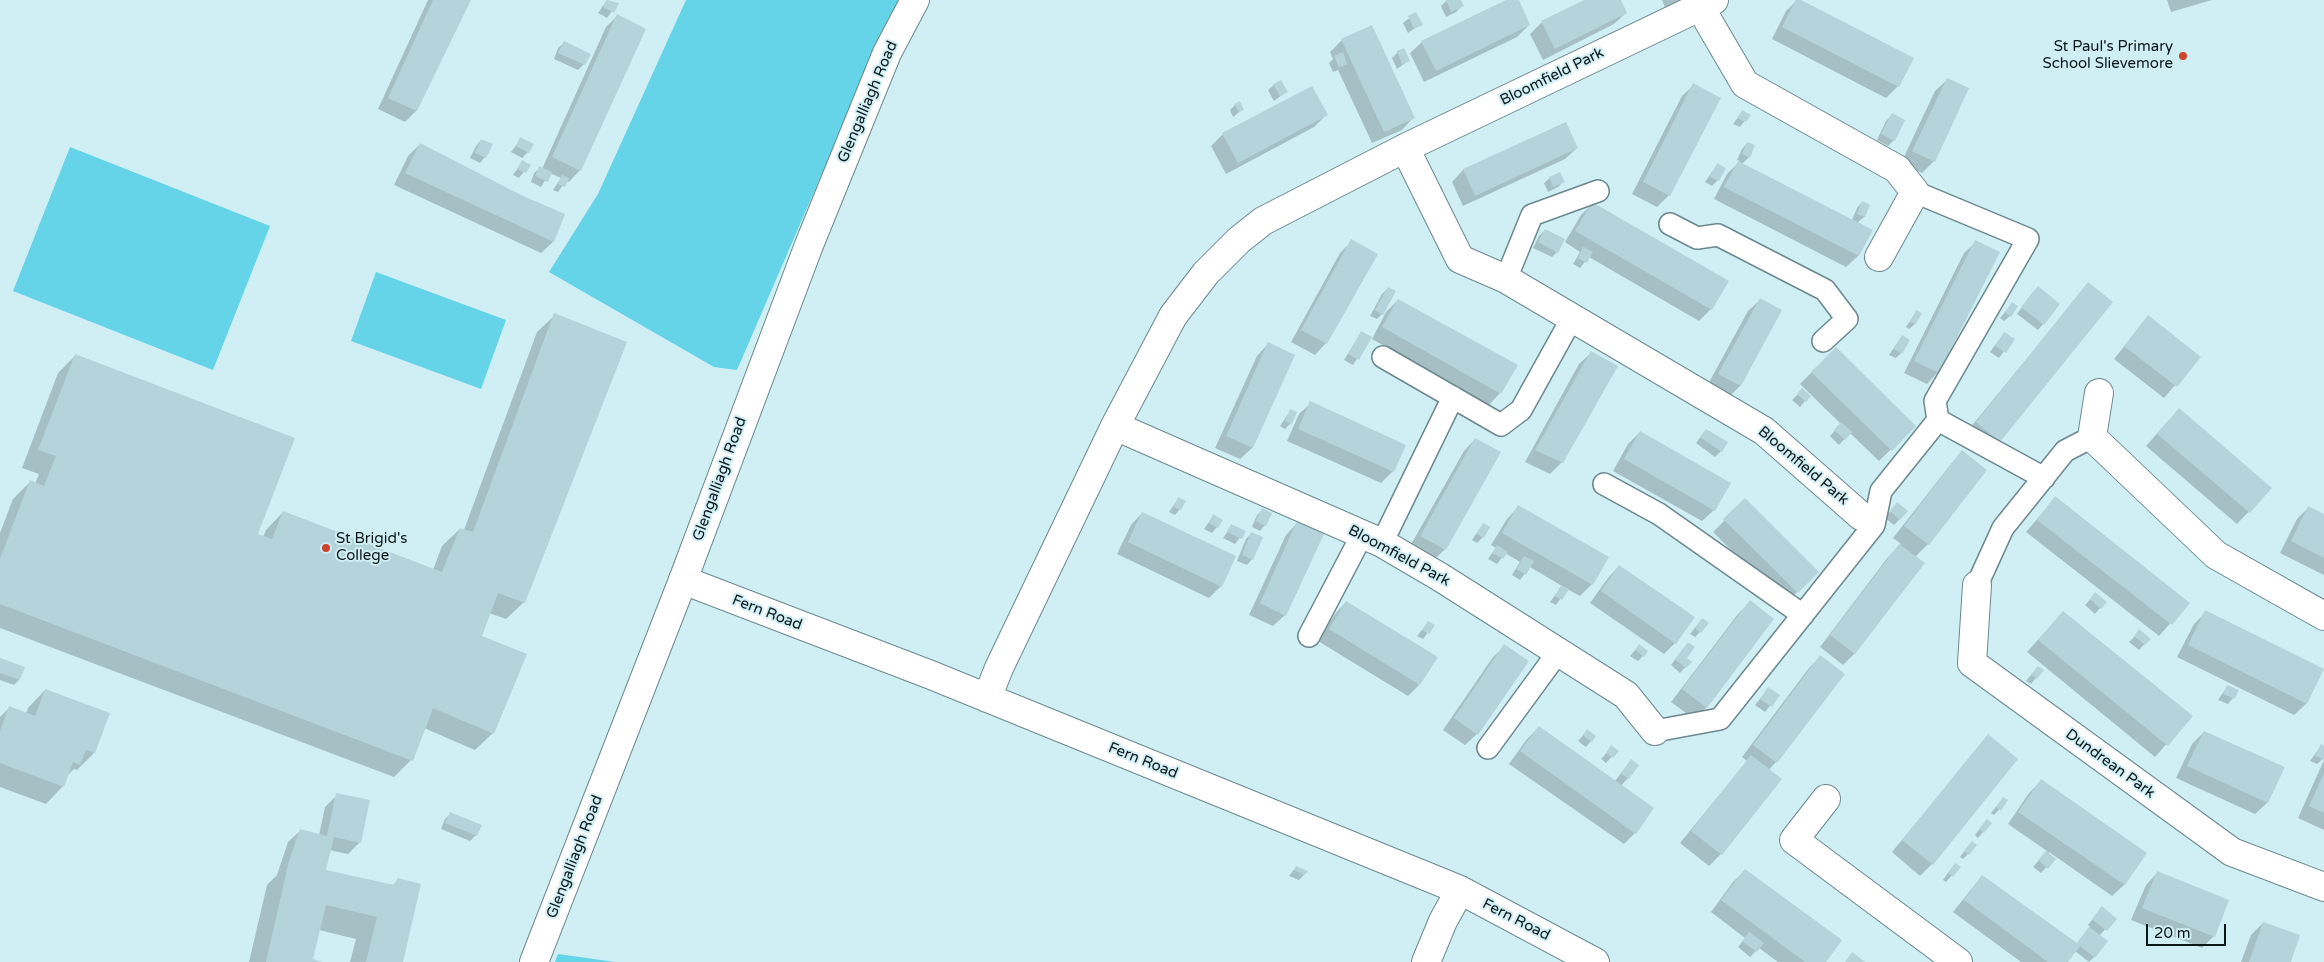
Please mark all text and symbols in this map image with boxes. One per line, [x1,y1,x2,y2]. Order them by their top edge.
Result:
street label: Glengalliagh Road [834,38,902,166]
place label: St Paul's Primary School Slievemore [2043,38,2173,73]
street label: Bloomfield Park [1497,44,1607,110]
marker: St Paul's Primary School Slievemore [2177,50,2189,62]
street label: Glengalliagh Road [689,415,751,543]
street label: Bloomfield Park [1754,423,1852,509]
street label: Bloomfield Park [1345,522,1453,590]
place label: St Brigid's College [336,530,408,565]
marker: St Brigid's College [320,542,332,554]
street label: Fern Road [729,591,805,635]
street label: Dundrean Park [2062,725,2158,803]
street label: Fern Road [1106,739,1180,783]
street label: Glengalliagh Road [543,793,607,921]
street label: Fern Road [1479,895,1553,945]
scale bar [2149,914,2229,946]
text: 20 m [2154,924,2191,942]

